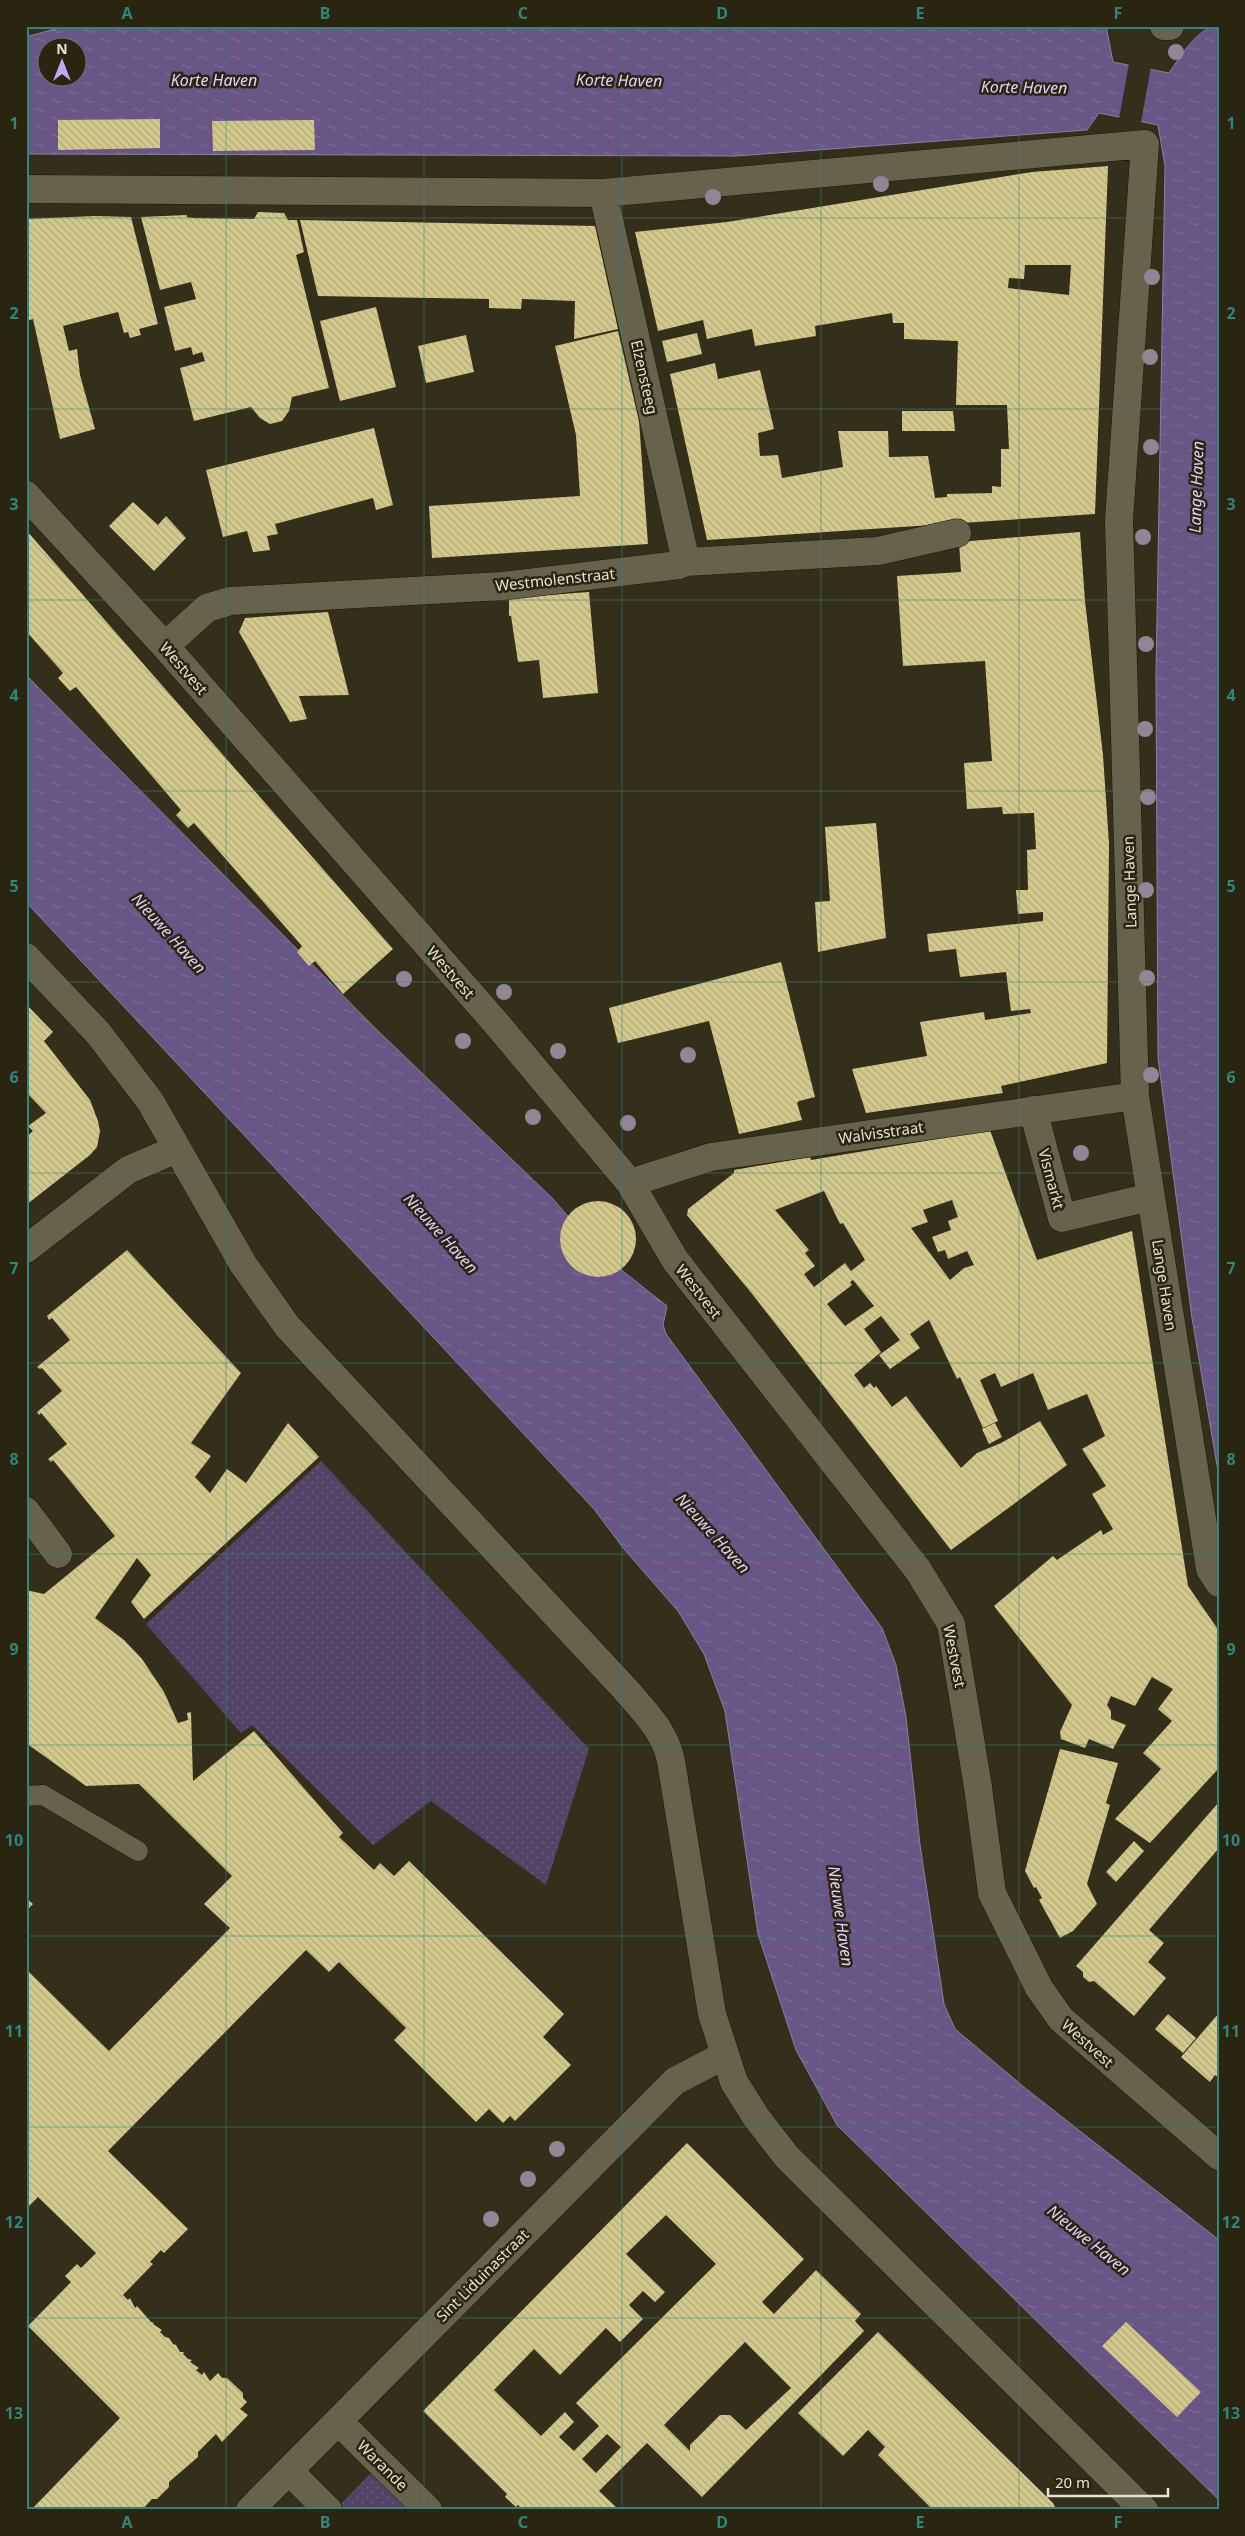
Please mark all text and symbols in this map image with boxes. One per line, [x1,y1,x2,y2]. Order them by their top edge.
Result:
text: A [121,2,133,24]
text: B [320,2,330,24]
text: C [518,2,528,24]
text: D [716,2,728,24]
text: E [916,2,925,24]
text: F [1114,2,1122,24]
north arrow [38,38,88,88]
text: N [56,39,68,58]
water label: Korte Haven [576,68,662,92]
water label: Korte Haven [171,69,257,91]
water label: Korte Haven [981,75,1067,99]
text: 1 [9,112,19,134]
text: 1 [1226,112,1236,134]
text: 2 [9,302,19,324]
text: 2 [1226,302,1236,324]
street label: Elzensteeg [627,338,663,416]
water label: Lange Haven [1183,441,1209,533]
text: 3 [9,493,19,515]
text: 3 [1226,493,1236,515]
street label: Westmolenstraat [494,563,616,595]
street label: Westvest [156,638,213,699]
text: 4 [9,684,19,706]
text: 4 [1226,684,1236,706]
street label: Lange Haven [1117,836,1141,928]
text: 5 [9,875,19,897]
text: 5 [1226,875,1236,897]
water label: Nieuwe Haven [127,888,211,978]
street label: Westvest [423,942,480,1003]
text: 6 [9,1066,19,1088]
text: 6 [1226,1066,1236,1088]
street label: Walvisstraat [837,1116,925,1148]
street label: Vismarkt [1034,1146,1070,1212]
water label: Nieuwe Haven [399,1188,483,1278]
street label: Lange Haven [1148,1238,1182,1332]
text: 7 [9,1257,19,1279]
text: 7 [1226,1257,1236,1279]
street label: Westvest [672,1260,727,1323]
text: 8 [9,1448,19,1470]
text: 8 [1226,1448,1236,1470]
water label: Nieuwe Haven [671,1488,755,1578]
street label: Westvest [939,1623,971,1690]
text: 9 [9,1638,19,1660]
text: 9 [1226,1638,1236,1660]
text: 10 [5,1829,23,1851]
text: 10 [1222,1829,1240,1851]
water label: Nieuwe Haven [823,1864,859,1968]
street label: Westvest [1058,2014,1119,2072]
text: 11 [5,2020,23,2042]
text: 11 [1222,2020,1240,2042]
water label: Nieuwe Haven [1043,2200,1135,2280]
text: 12 [5,2211,23,2233]
text: 12 [1222,2211,1240,2233]
street label: Sint Liduinastraat [431,2224,533,2326]
text: 13 [5,2402,23,2424]
text: 13 [1222,2402,1240,2424]
street label: Warande [354,2436,412,2494]
scale bar [1048,2466,1168,2498]
text: 20 m [1055,2472,1090,2492]
text: A [121,2511,133,2533]
text: B [320,2511,330,2533]
text: C [518,2511,528,2533]
text: D [716,2511,728,2533]
text: E [916,2511,925,2533]
text: F [1114,2511,1122,2533]

